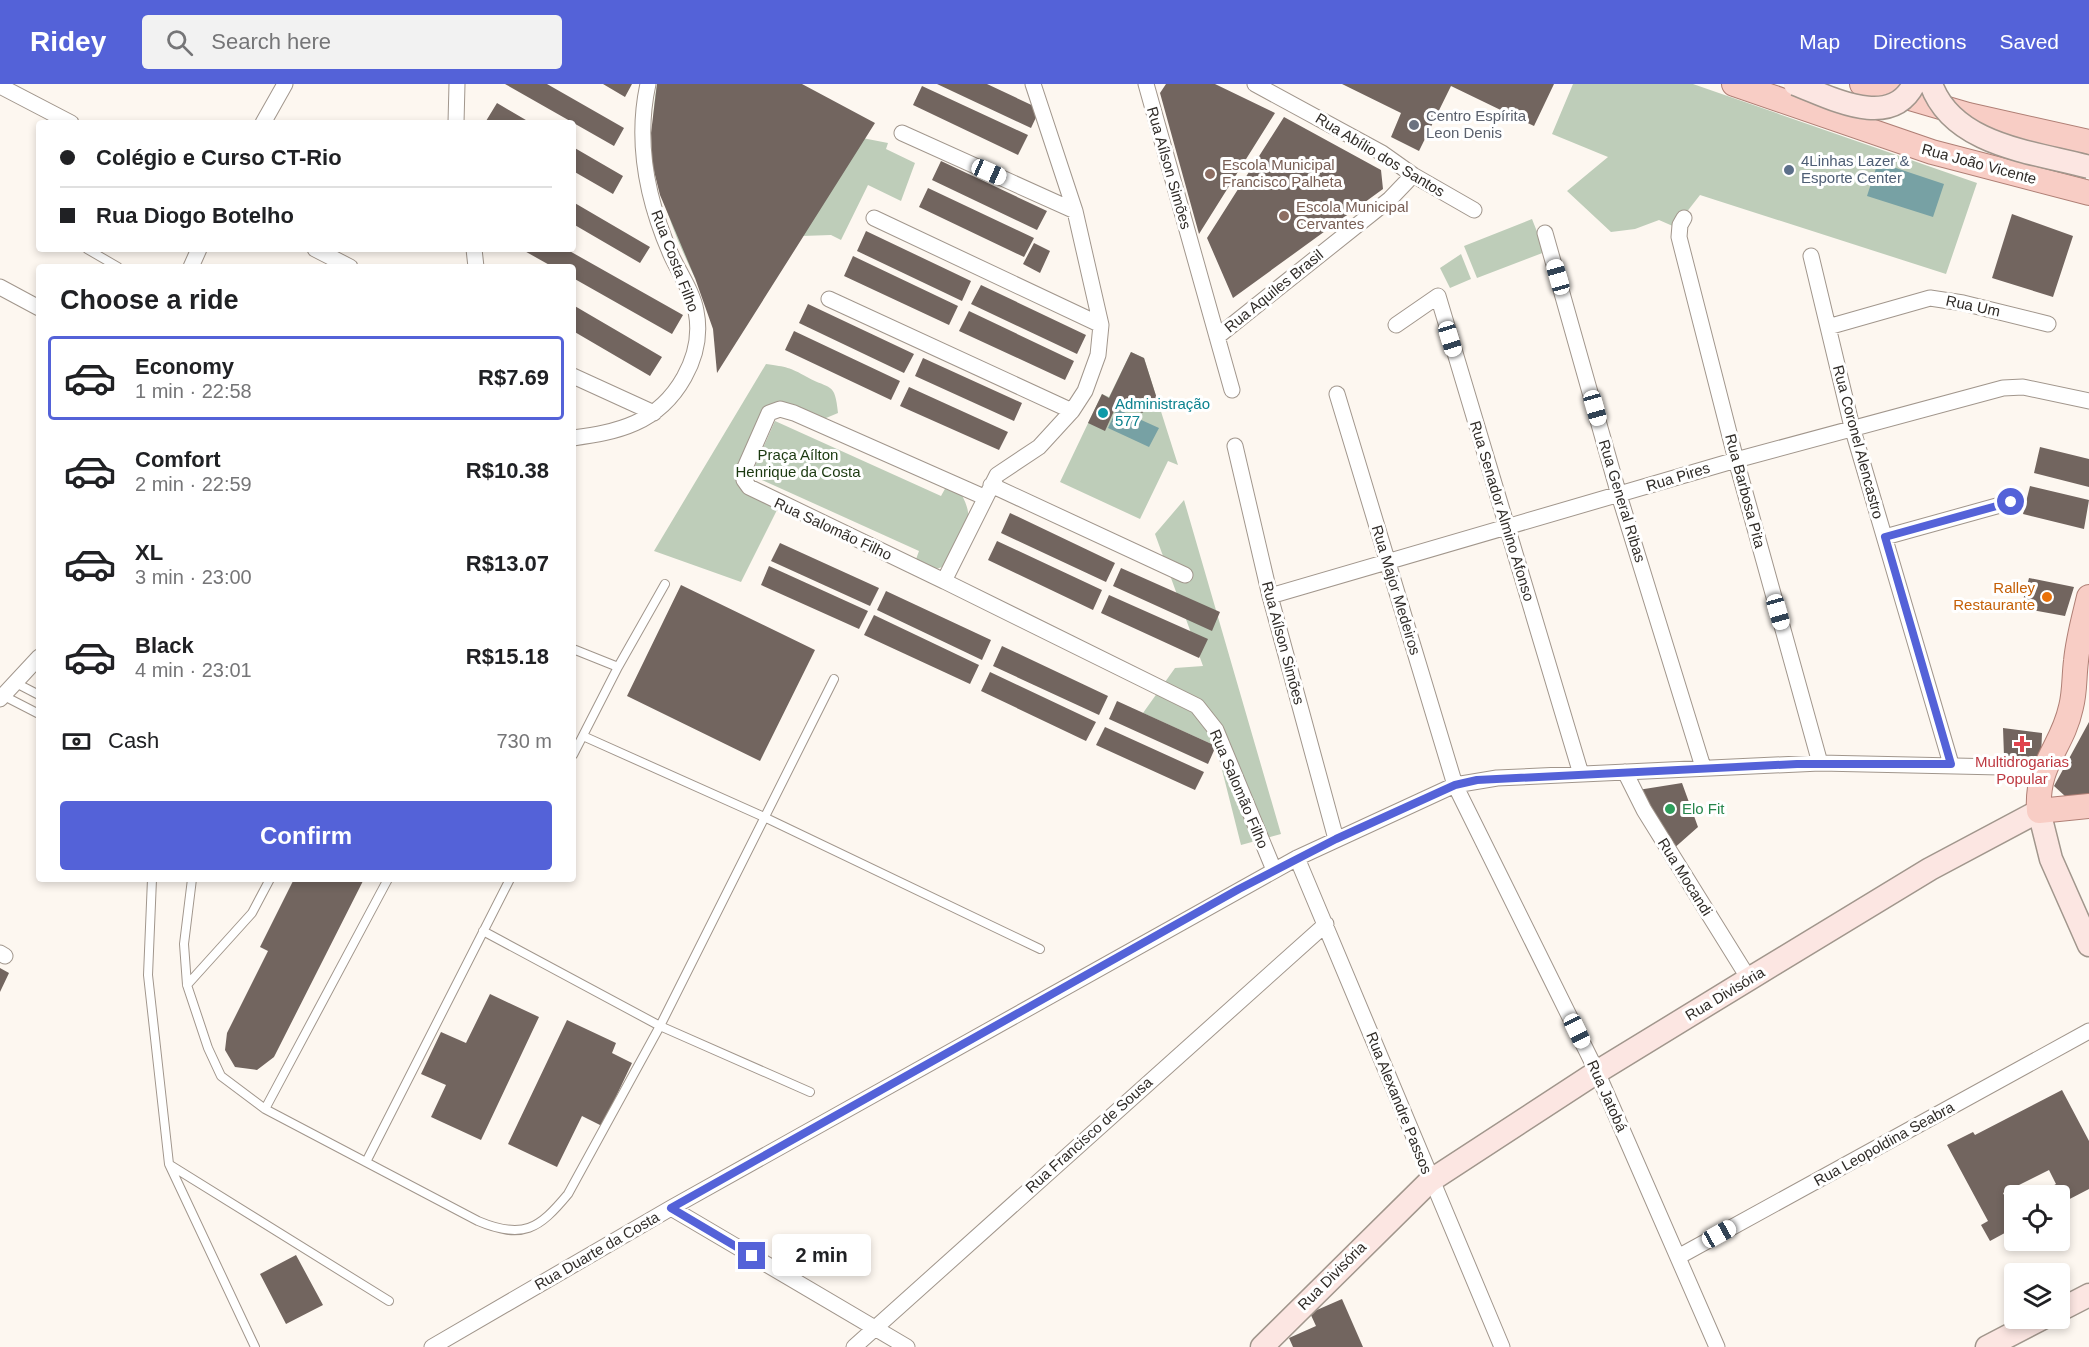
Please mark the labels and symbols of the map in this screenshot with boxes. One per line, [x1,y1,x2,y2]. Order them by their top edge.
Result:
street label: Rua Aílson Simões [1144,105,1195,231]
place label: Centro Espírita Leon Denis [1426,107,1527,141]
street label: Rua Abílio dos Santos [1313,109,1448,200]
marker: Centro Espírita Leon Denis [1407,118,1421,132]
street label: Rua João Vicente [1920,140,2038,187]
place label: 4Linhas Lazer & Esporte Center [1801,152,1909,186]
car [969,156,1009,188]
place label: Escola Municipal Francisco Palheta [1222,156,1343,190]
marker: 4Linhas Lazer & Esporte Center [1782,163,1796,177]
marker: Escola Municipal Francisco Palheta [1203,167,1217,181]
place label: Escola Municipal Cervantes [1296,198,1409,232]
street label: Rua Costa Filho [648,208,703,314]
marker: Escola Municipal Cervantes [1277,209,1291,223]
street label: Rua Aquiles Brasil [1221,246,1326,336]
car [1544,257,1572,297]
street label: Rua Um [1944,291,2002,320]
car [1436,319,1464,359]
street label: Rua Coronel Alencastro [1830,363,1887,521]
car [1581,388,1609,428]
place label: Administração 577 [1115,395,1210,429]
marker: Administração 577 [1096,406,1110,420]
street label: Rua Senador Almino Afonso [1467,419,1538,603]
street label: Rua Barbosa Pita [1722,432,1769,550]
street label: Rua General Ribas [1596,437,1649,564]
park label: Praça Aílton Henrique da Costa [735,446,861,480]
street label: Rua Pires [1644,459,1712,494]
route start [1997,488,2024,515]
street label: Rua Salomão Filho [772,494,895,563]
street label: Rua Major Medeiros [1369,523,1424,657]
street label: Rua Aílson Simões [1259,579,1308,706]
place label: Ralley Restaurante [1953,579,2035,613]
marker: Ralley Restaurante [2040,590,2054,604]
car [1764,592,1792,632]
street label: Rua Salomão Filho [1207,727,1272,851]
marker: Multidrogarias Popular [2015,737,2029,751]
place label: Multidrogarias Popular [1975,753,2069,787]
place label: Elo Fit [1682,800,1725,817]
marker: Elo Fit [1663,802,1677,816]
street label: Rua Mocandi [1655,835,1716,919]
street label: Rua Divisória [1682,963,1768,1024]
car [1561,1011,1593,1051]
street label: Rua Alexandre Passos [1363,1029,1436,1176]
street label: Rua Jatobá [1584,1057,1631,1135]
street label: Rua Francisco de Sousa [1022,1073,1156,1196]
street label: Rua Leopoldina Seabra [1811,1098,1957,1189]
street label: Rua Duarte da Costa [531,1208,663,1293]
car [1699,1217,1739,1251]
callout: 2 min [773,1235,872,1277]
street label: Rua Divisória [1294,1238,1370,1313]
route end [738,1242,765,1269]

